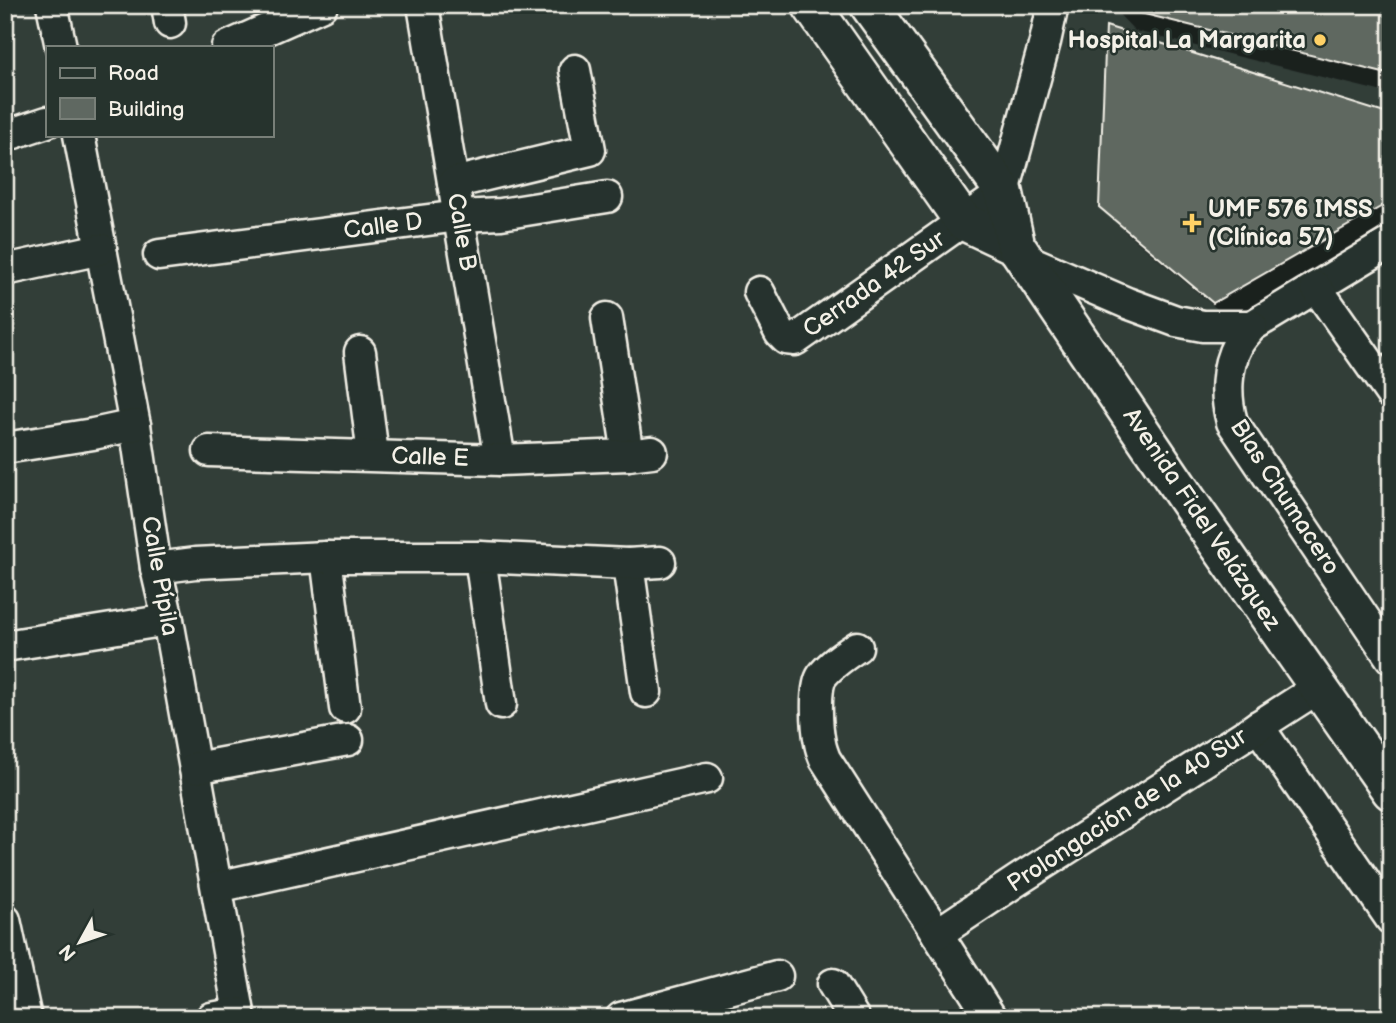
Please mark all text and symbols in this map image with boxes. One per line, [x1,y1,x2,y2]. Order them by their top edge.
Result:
place label: Hospital La Margarita [1068,26,1306,55]
marker: Hospital La Margarita [1312,32,1328,48]
legend [46,46,273,136]
text: Road [108,61,159,86]
text: Building [108,97,184,122]
street label: Calle B [441,191,483,273]
place label: UMF 576 IMSS (Clínica 57) [1208,195,1373,252]
street label: Calle D [342,207,424,245]
marker: UMF 576 IMSS (Clínica 57) [1182,213,1202,233]
street label: Cerrada 42 Sur [797,224,951,344]
street label: Avenida Fidel Velázquez [1117,402,1287,636]
street label: Blas Chumacero [1224,414,1346,580]
street label: Calle E [391,441,469,473]
street label: Calle Pípila [135,514,185,638]
street label: Prolongación de la 40 Sur [1002,721,1253,898]
north arrow [46,908,116,978]
text: N [55,939,82,965]

